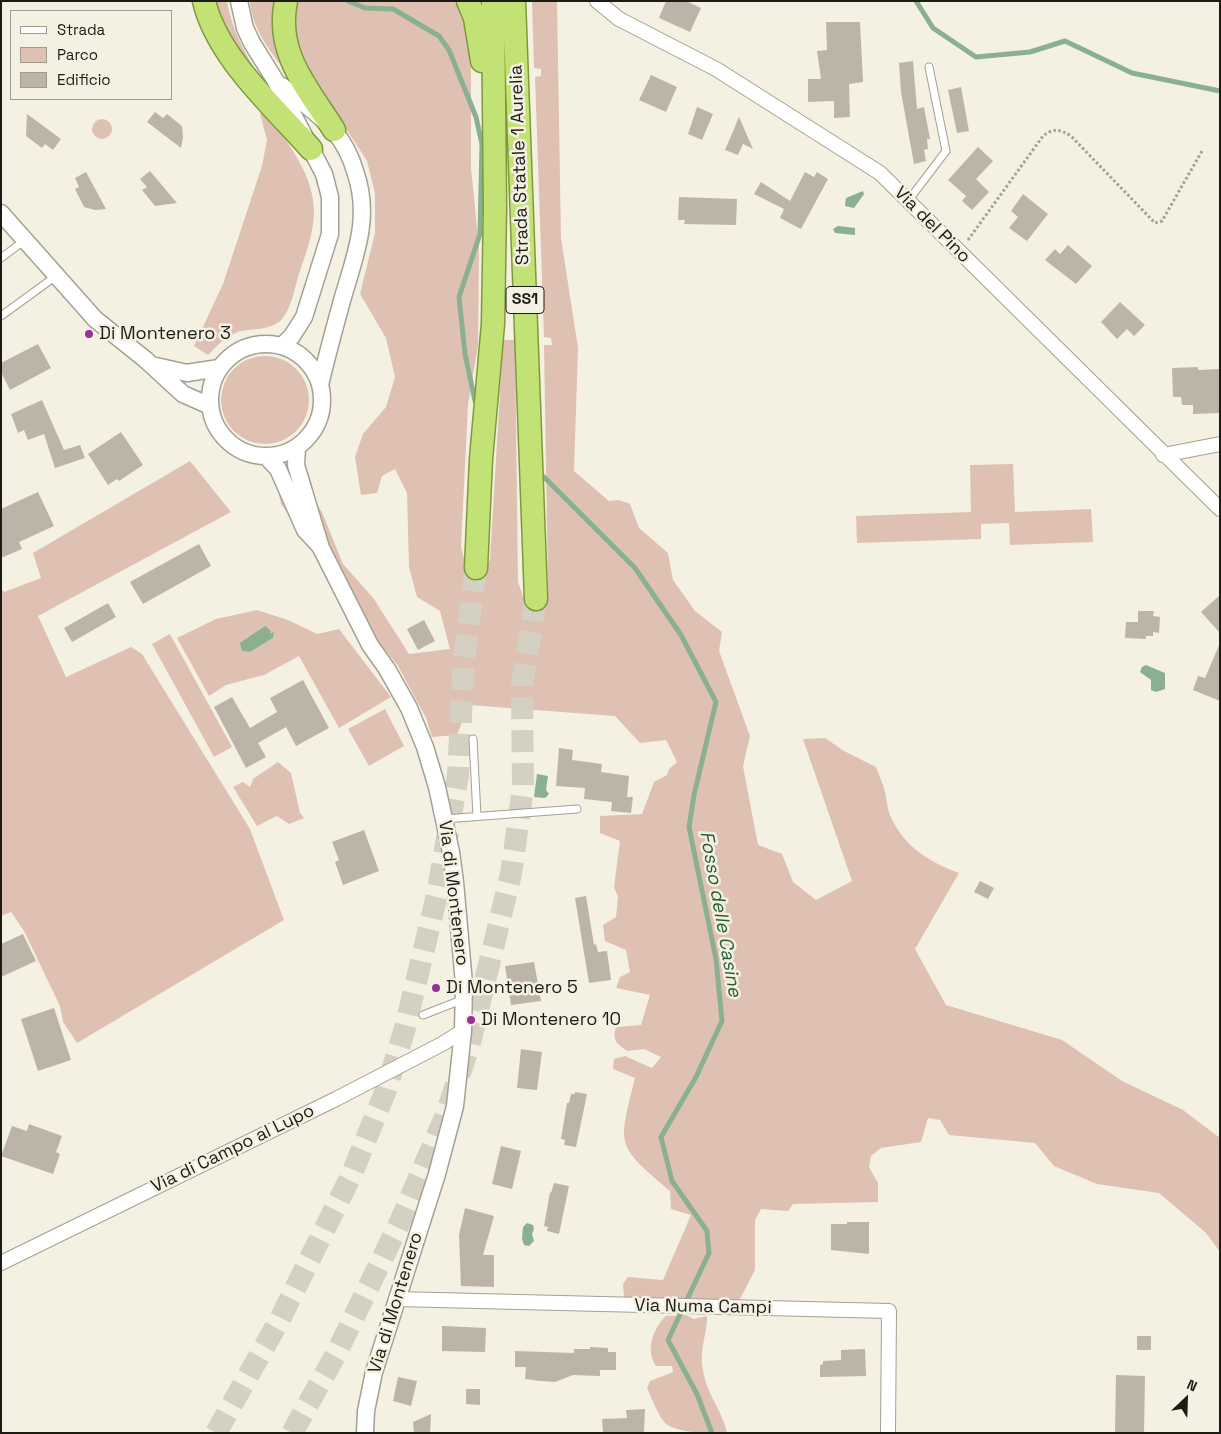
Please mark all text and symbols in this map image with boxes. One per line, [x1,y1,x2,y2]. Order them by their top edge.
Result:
legend [10,10,172,100]
text: Strada [57,20,105,39]
text: Parco [57,45,98,64]
street label: Strada Statale 1 Aurelia [506,64,534,266]
text: Edificio [57,70,111,89]
street label: Via del Pino [889,182,975,268]
road number: SS1 [506,286,544,314]
place label: Di Montenero 3 [99,323,231,345]
marker: Di Montenero 3 [83,328,95,340]
street label: Via di Montenero [433,819,473,967]
water label: Fosso delle Casine [694,829,746,999]
place label: Di Montenero 5 [446,977,578,999]
marker: Di Montenero 5 [430,982,442,994]
place label: Di Montenero 10 [481,1009,621,1031]
marker: Di Montenero 10 [465,1014,477,1026]
street label: Via di Campo al Lupo [148,1100,318,1198]
street label: Via di Montenero [364,1230,428,1376]
street label: Via Numa Campi [634,1295,772,1319]
north arrow [1161,1374,1211,1424]
text: N [1184,1375,1200,1395]

